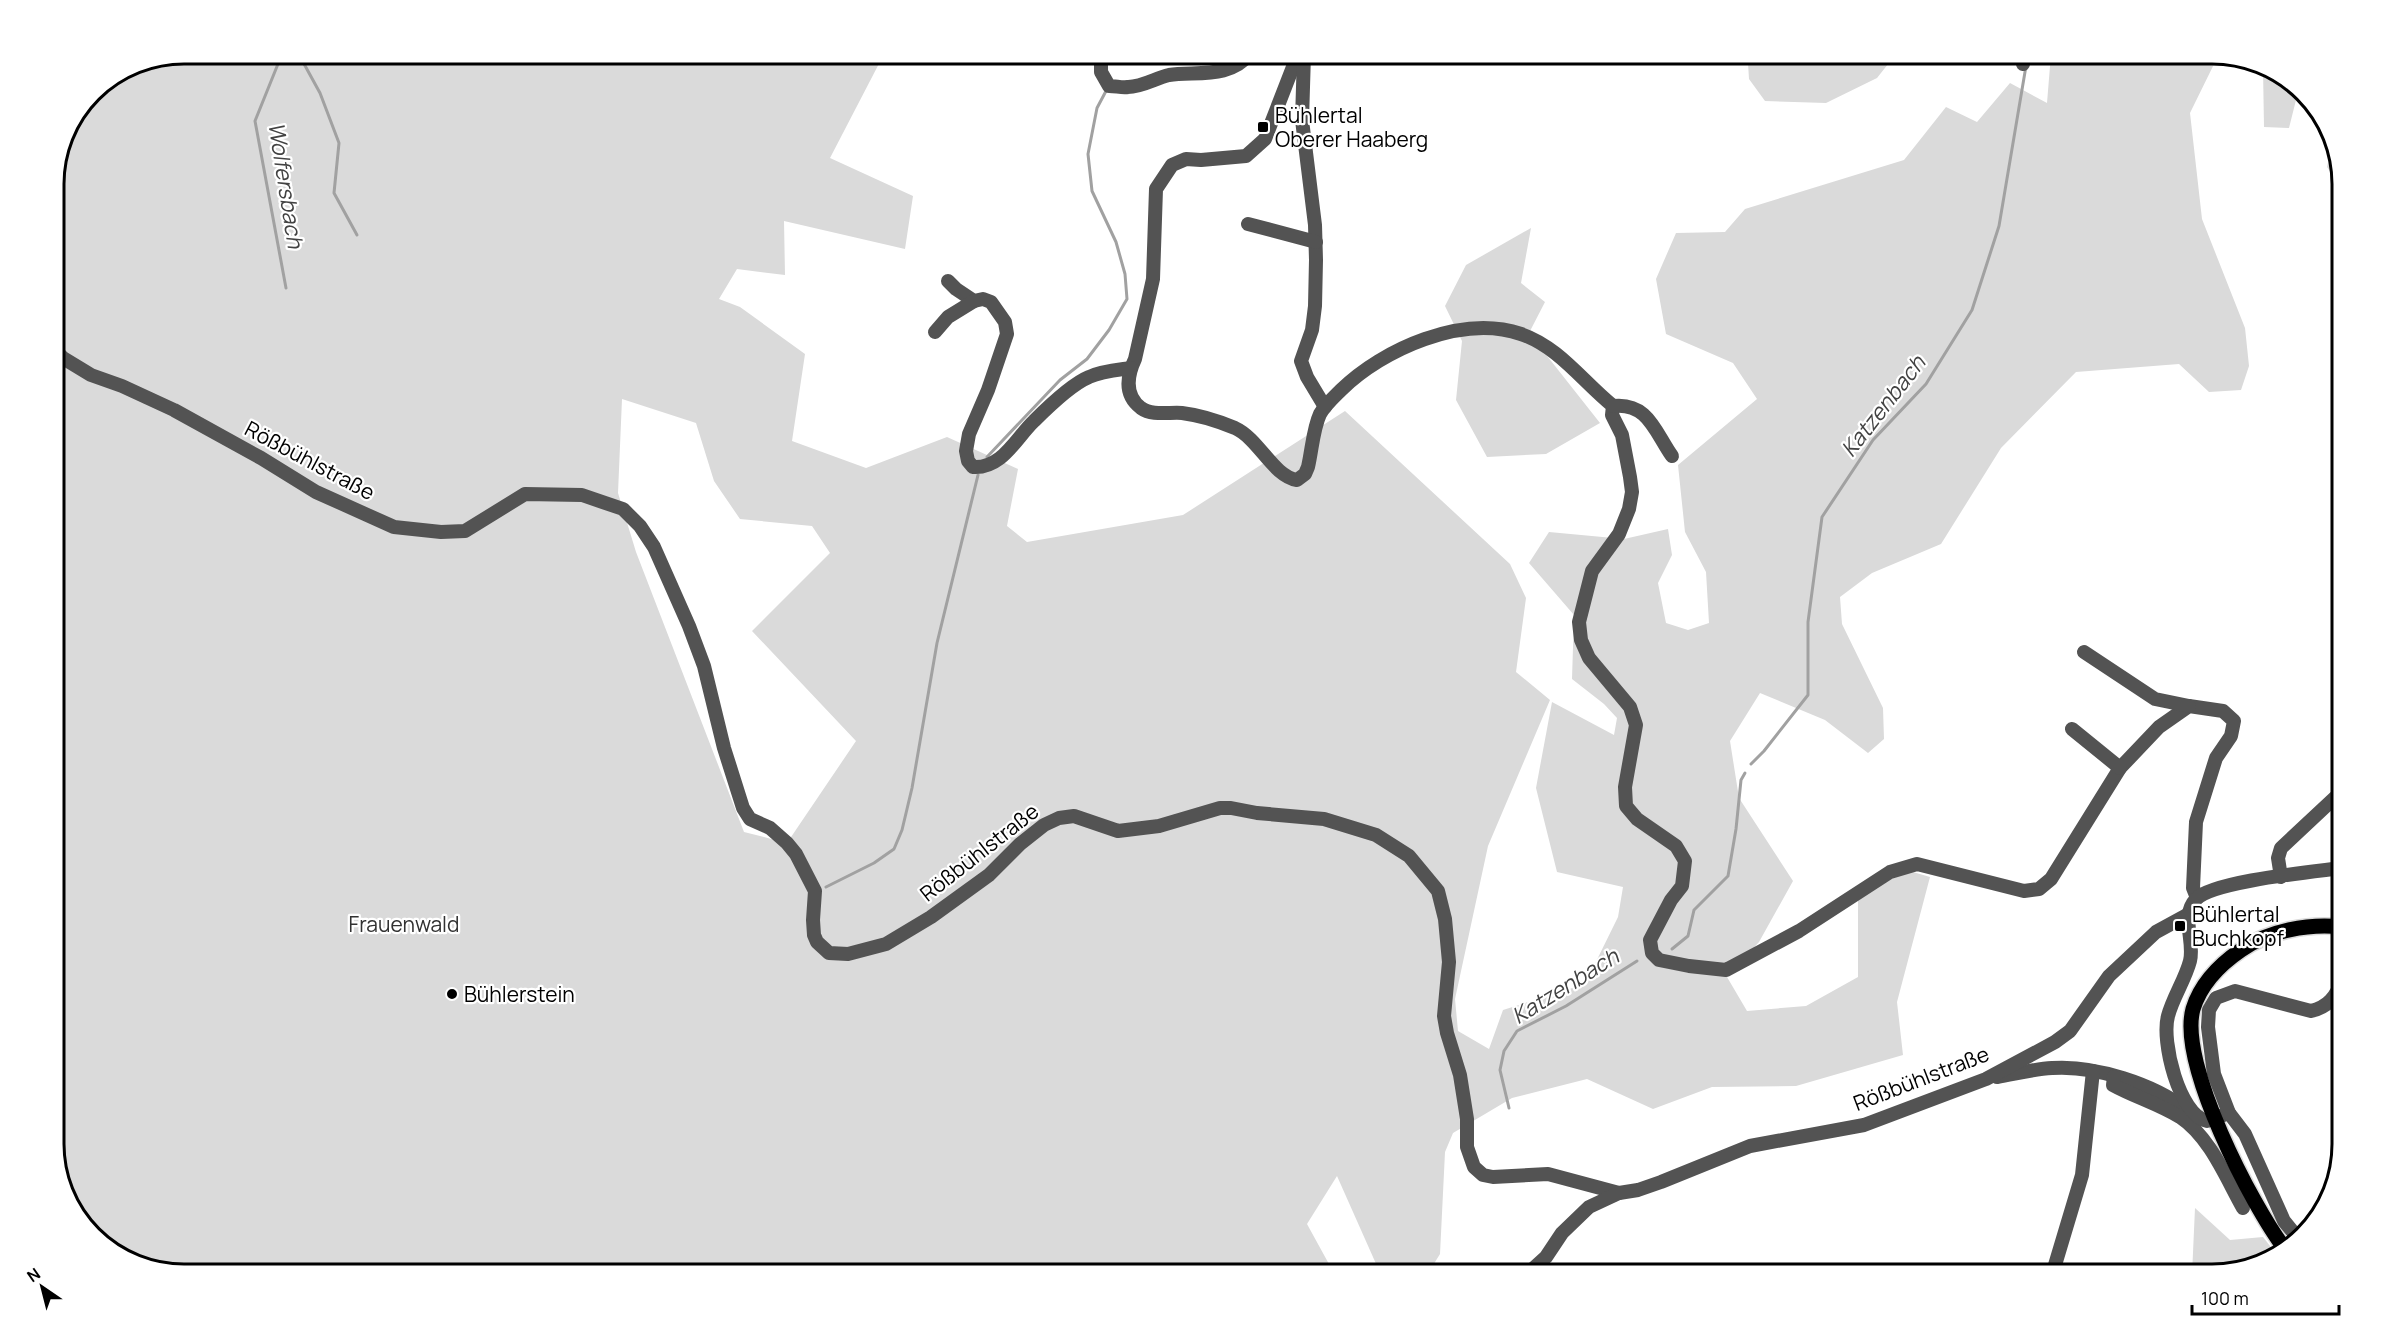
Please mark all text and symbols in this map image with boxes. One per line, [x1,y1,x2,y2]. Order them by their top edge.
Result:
place label: Bühlertal Oberer Haaberg [1275,101,1428,153]
water label: Wolfersbach [261,120,311,251]
marker: Bühlertal Oberer Haaberg [1256,120,1270,134]
water label: Katzenbach [1834,348,1933,463]
street label: Rößbühlstraße [240,414,380,506]
street label: Rößbühlstraße [914,797,1044,907]
place label: Bühlertal Buchkopf [2192,900,2285,952]
park label: Frauenwald [349,910,459,938]
marker: Bühlertal Buchkopf [2173,919,2187,933]
water label: Katzenbach [1506,941,1625,1031]
place label: Bühlerstein [464,980,575,1008]
marker: Bühlerstein [445,987,459,1001]
street label: Rößbühlstraße [1849,1039,1993,1117]
north arrow [12,1257,72,1317]
text: N [22,1262,44,1287]
scale bar [2192,1278,2339,1316]
text: 100 m [2201,1286,2249,1310]

